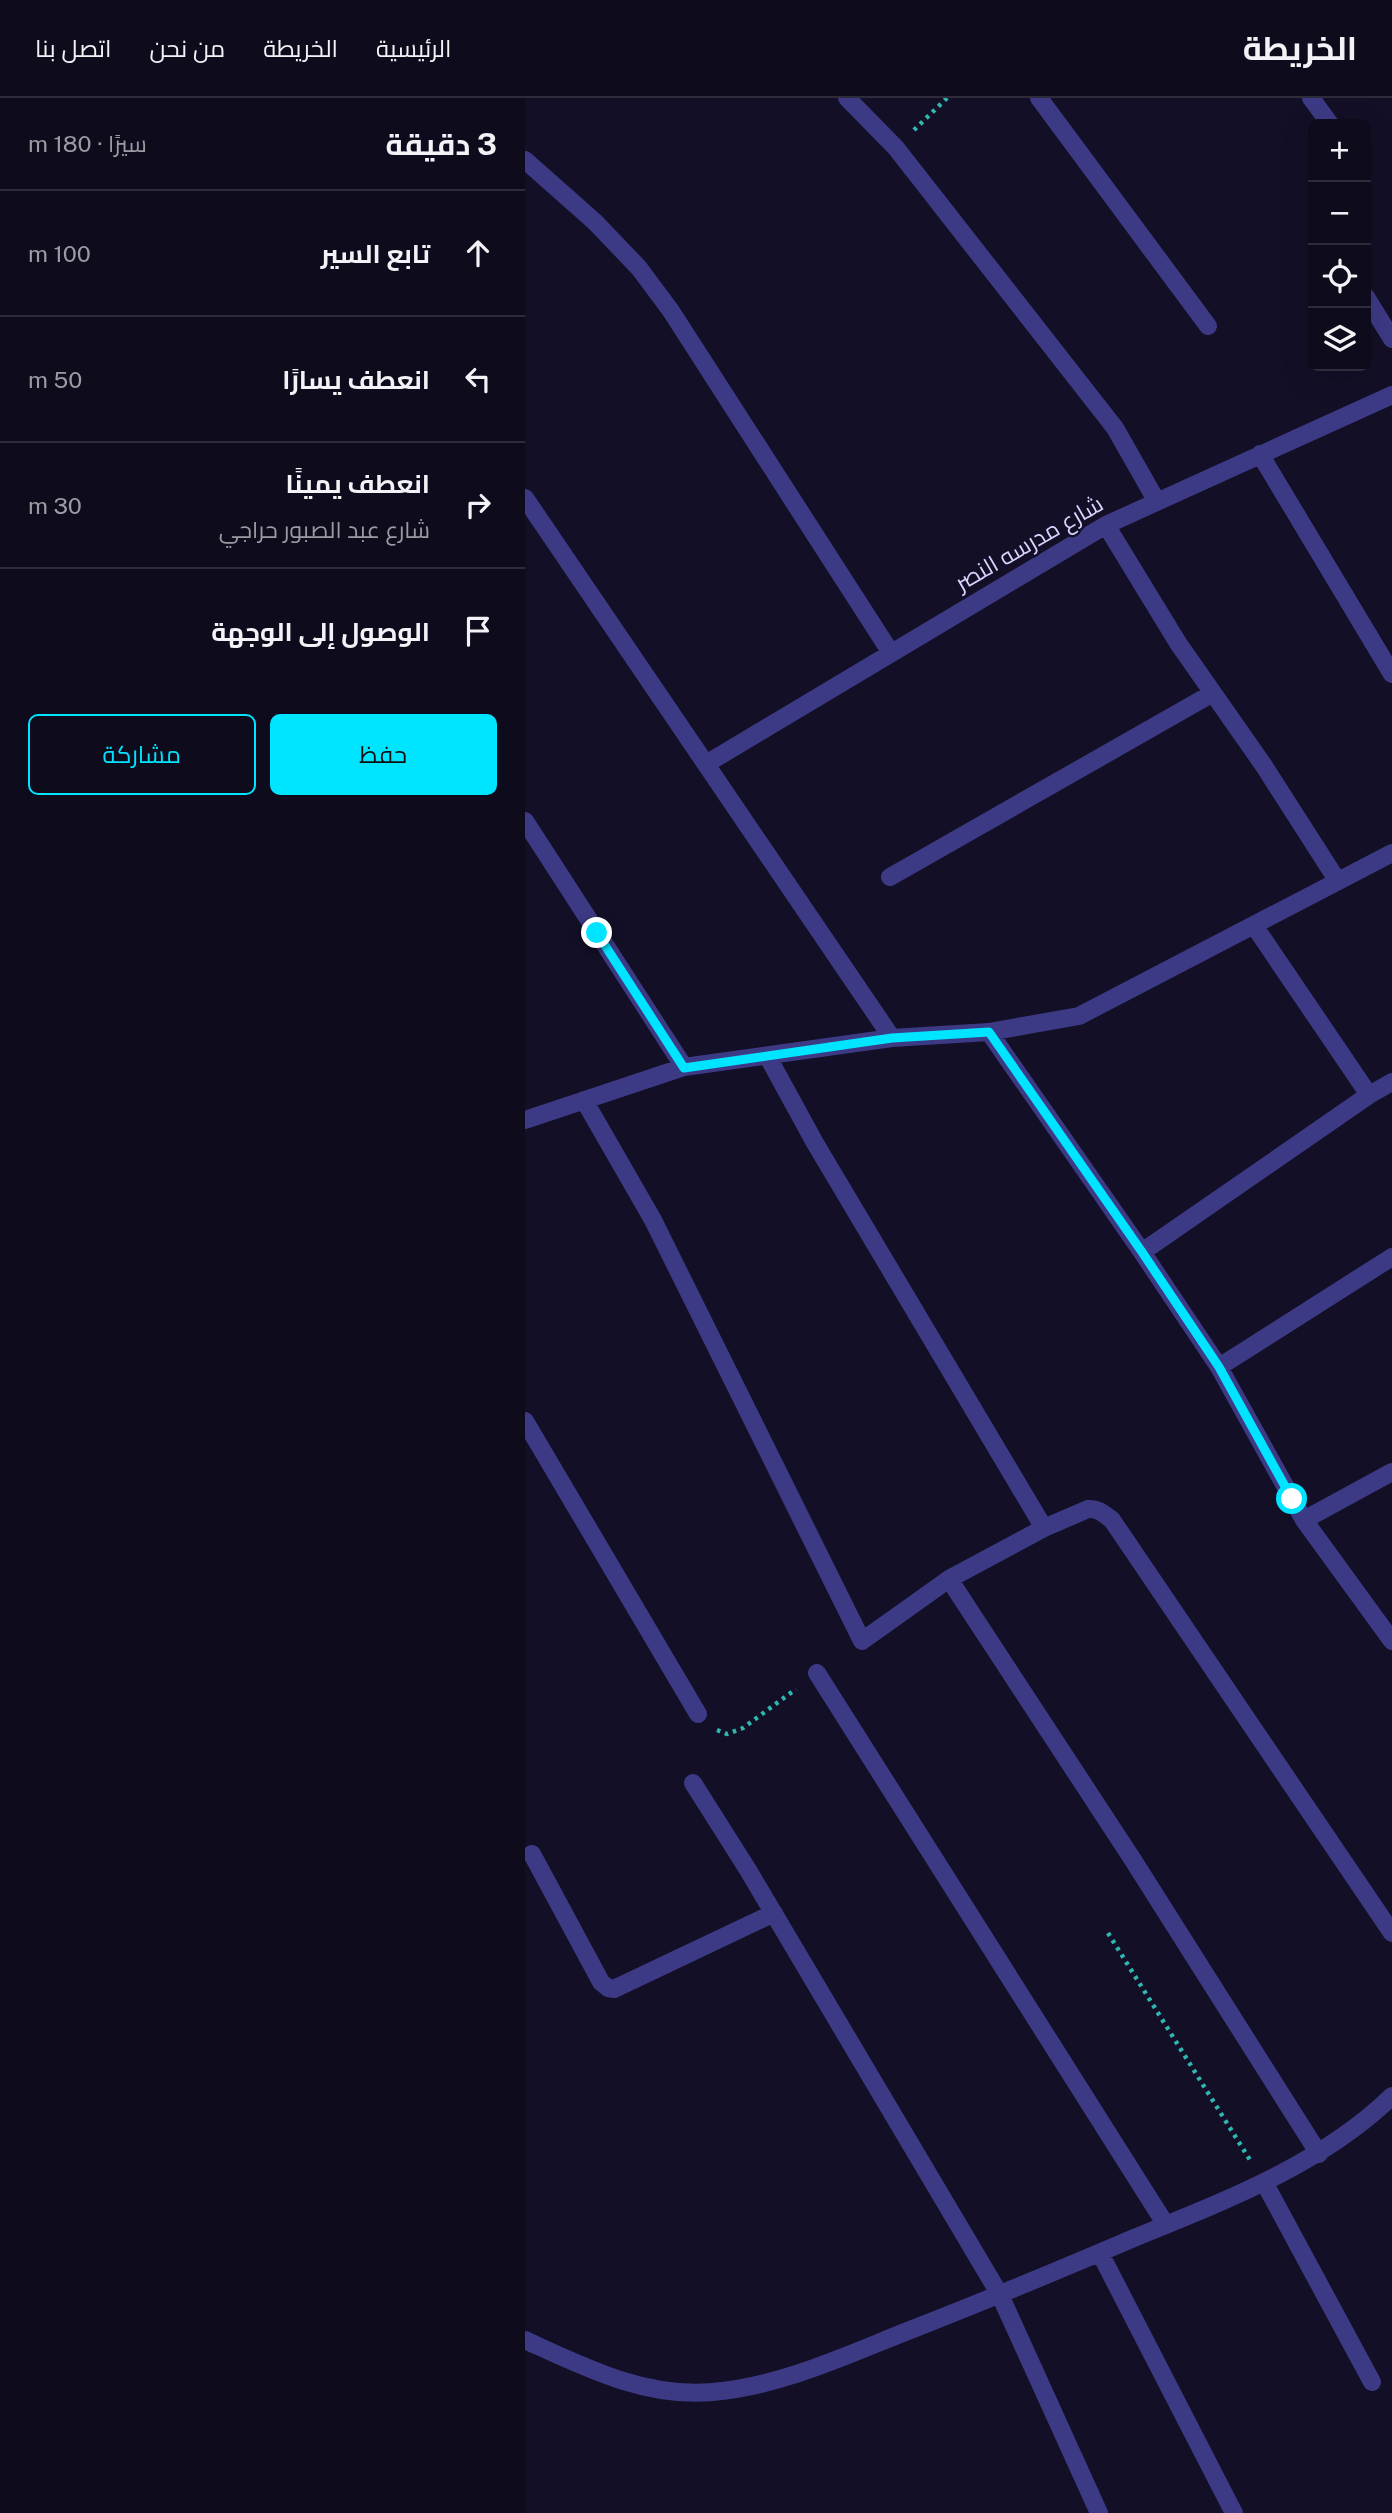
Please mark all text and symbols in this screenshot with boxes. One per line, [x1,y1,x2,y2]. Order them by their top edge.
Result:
text: الخريطة [1243,29,1357,67]
text: اتصل بنا [35,34,112,62]
text: من نحن [150,34,225,62]
text: الخريطة [263,34,338,62]
text: الرئيسية [376,34,451,62]
map controls [1308,119,1371,371]
button: + [1308,119,1371,182]
text: 3 دقيقة [385,126,497,162]
text: سيرًا · 180 m [28,130,147,157]
button: − [1308,182,1371,245]
icon: ahead [459,234,497,272]
text: تابع السير [321,238,430,269]
text: 100 m [28,240,91,267]
button: locate [1308,245,1371,308]
button: layers [1308,308,1371,371]
icon: left [459,360,497,398]
text: انعطف يسارًا [282,364,430,395]
text: 50 m [28,366,82,393]
text: انعطف يمينًا [286,468,430,499]
icon: right [459,486,497,524]
street label: شارع مدرسه النصر [948,489,1109,599]
text: 30 m [28,492,82,519]
text: شارع عبد الصبور حراجي [219,516,430,543]
icon: arrive [459,612,497,650]
text: الوصول إلى الوجهة [211,616,430,647]
button: مشاركة [28,714,256,795]
button: حفظ [270,714,497,795]
route end [581,917,612,948]
route start [1276,1483,1307,1514]

